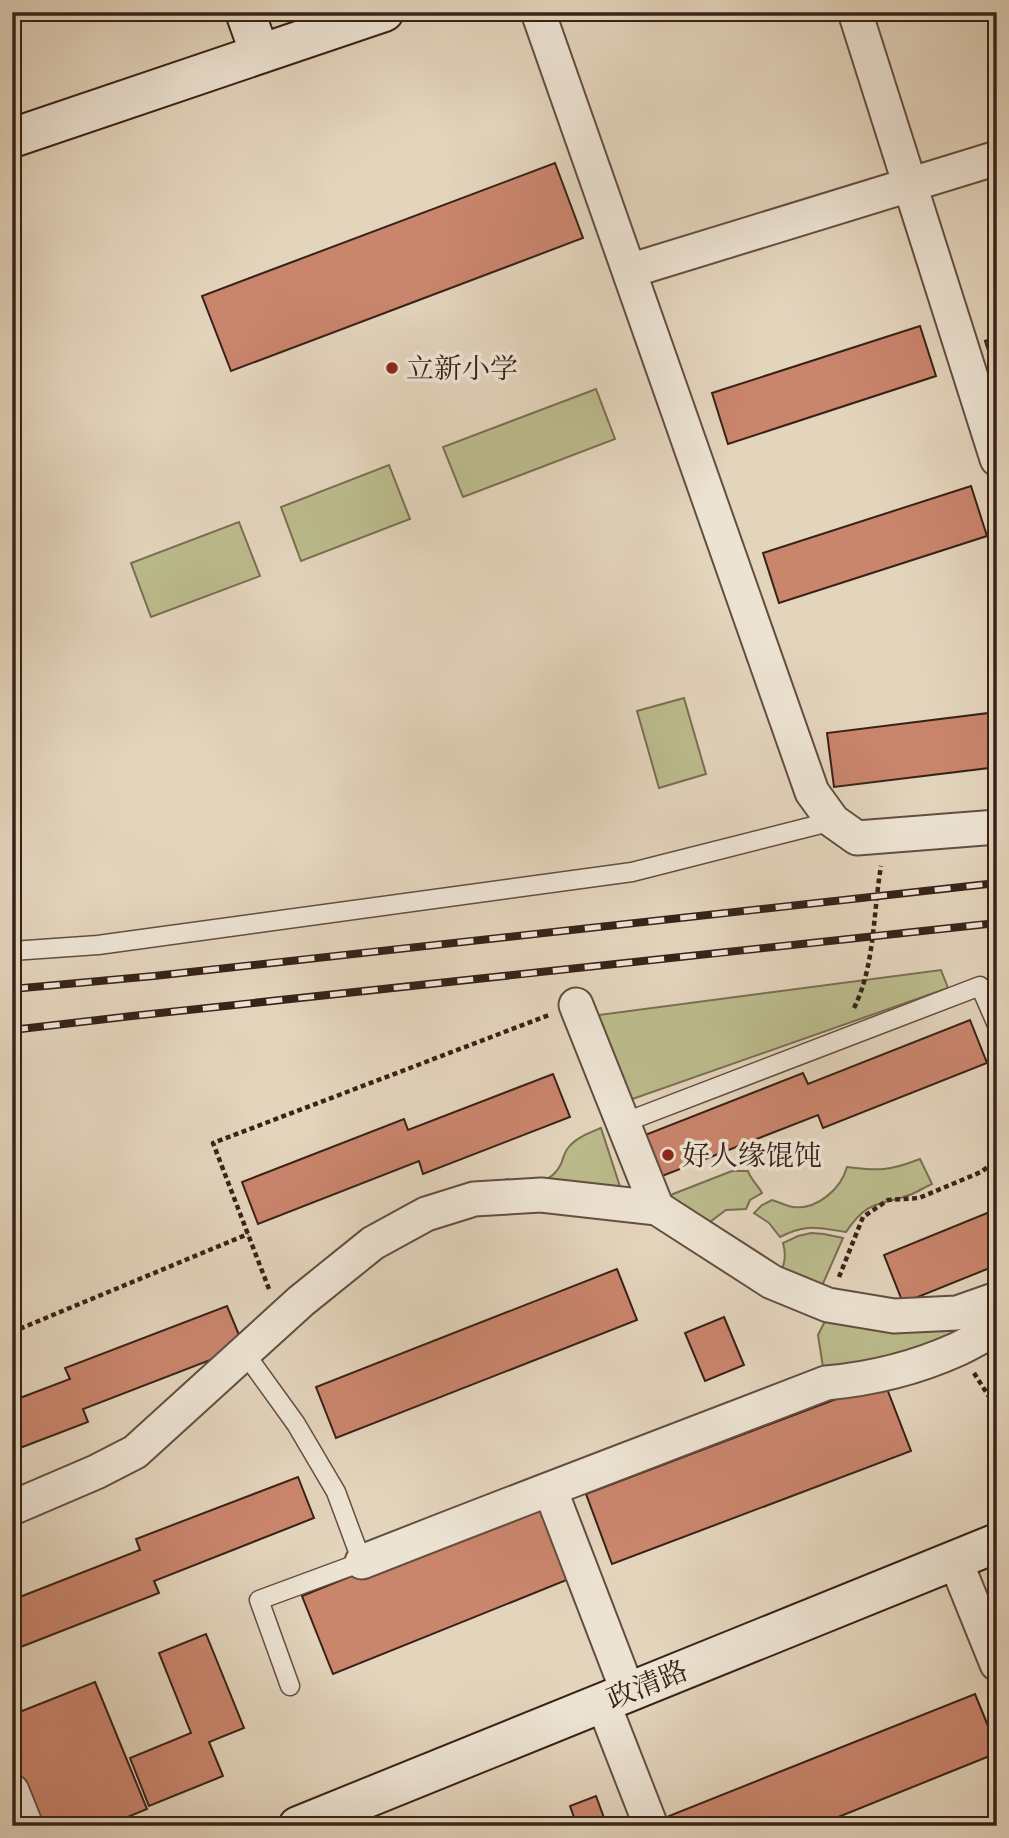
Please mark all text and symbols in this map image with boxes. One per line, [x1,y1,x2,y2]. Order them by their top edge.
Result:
place label: 立新小学 [406,352,518,387]
marker: 立新小学 [384,360,400,376]
place label: 好人缘馄饨 [682,1139,822,1174]
marker: 好人缘馄饨 [660,1147,676,1163]
street label: 政清路 [602,1653,693,1717]

